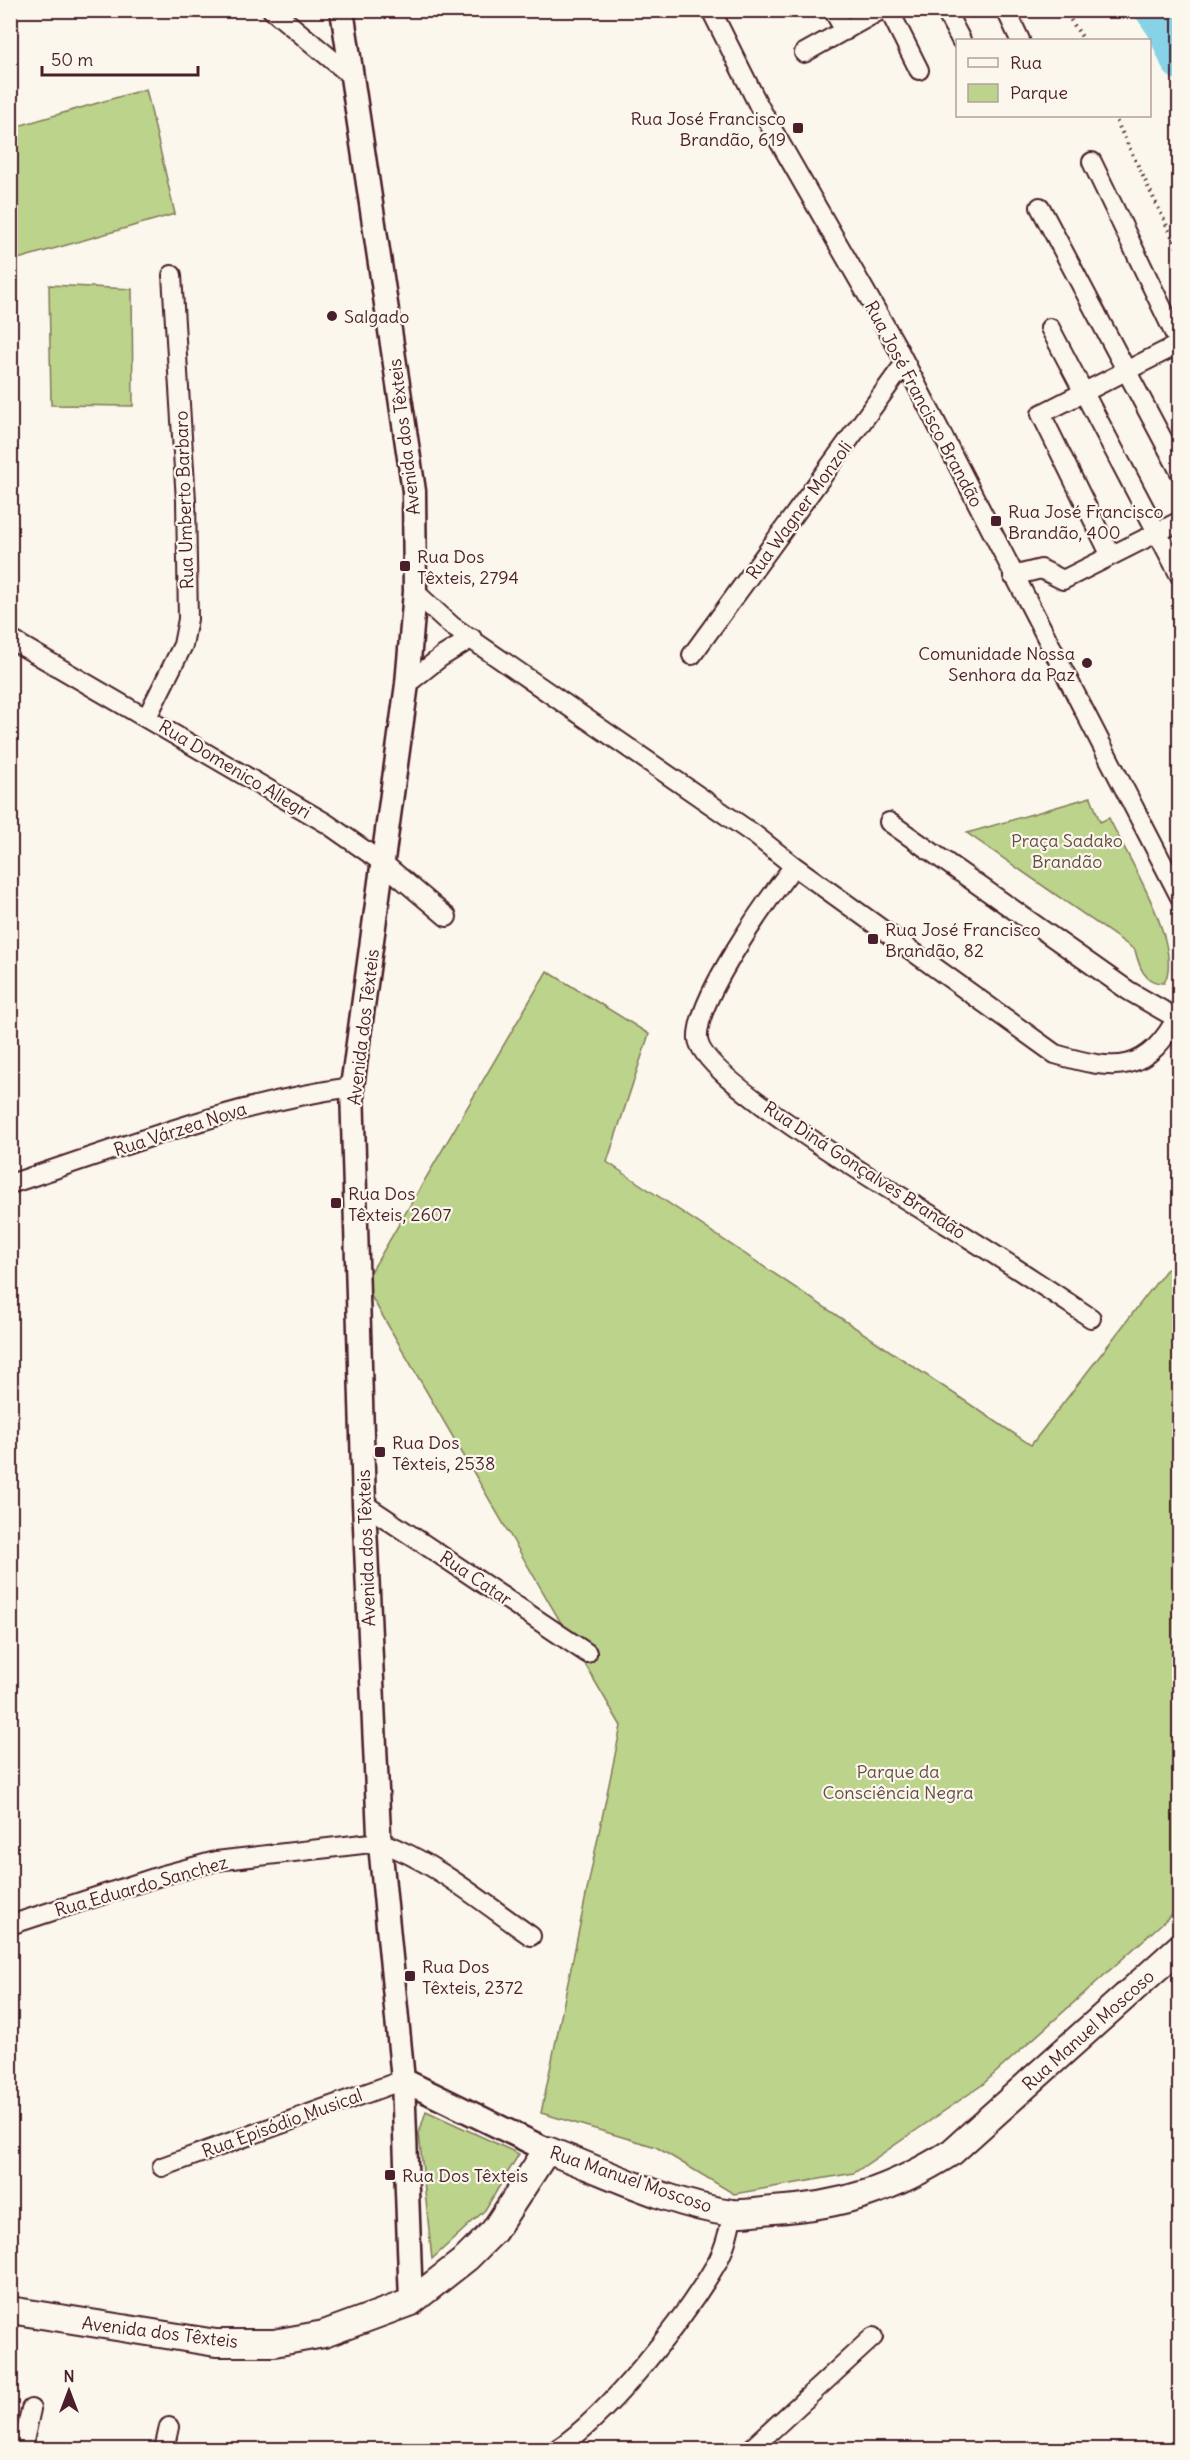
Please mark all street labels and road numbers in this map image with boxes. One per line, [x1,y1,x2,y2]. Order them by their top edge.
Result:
street label: Rua José Francisco Brandão [860,297,988,511]
street label: Avenida dos Têxteis [383,358,425,516]
street label: Rua Umberto Barbaro [169,410,199,590]
street label: Rua Wagner Monzoli [741,436,857,584]
street label: Rua Domenico Allegri [155,715,315,823]
street label: Avenida dos Têxteis [342,948,384,1106]
street label: Rua Diná Gonçalves Brandão [760,1096,970,1244]
street label: Rua Várzea Nova [111,1097,249,1161]
street label: Avenida dos Têxteis [352,1469,380,1627]
street label: Rua Catar [436,1546,517,1611]
street label: Rua Eduardo Sanchez [52,1850,230,1922]
street label: Rua Manuel Moscoso [1017,1965,1159,2095]
street label: Rua Episódio Musical [199,2083,365,2163]
street label: Rua Manuel Moscoso [547,2140,715,2218]
street label: Avenida dos Têxteis [81,2311,239,2353]

